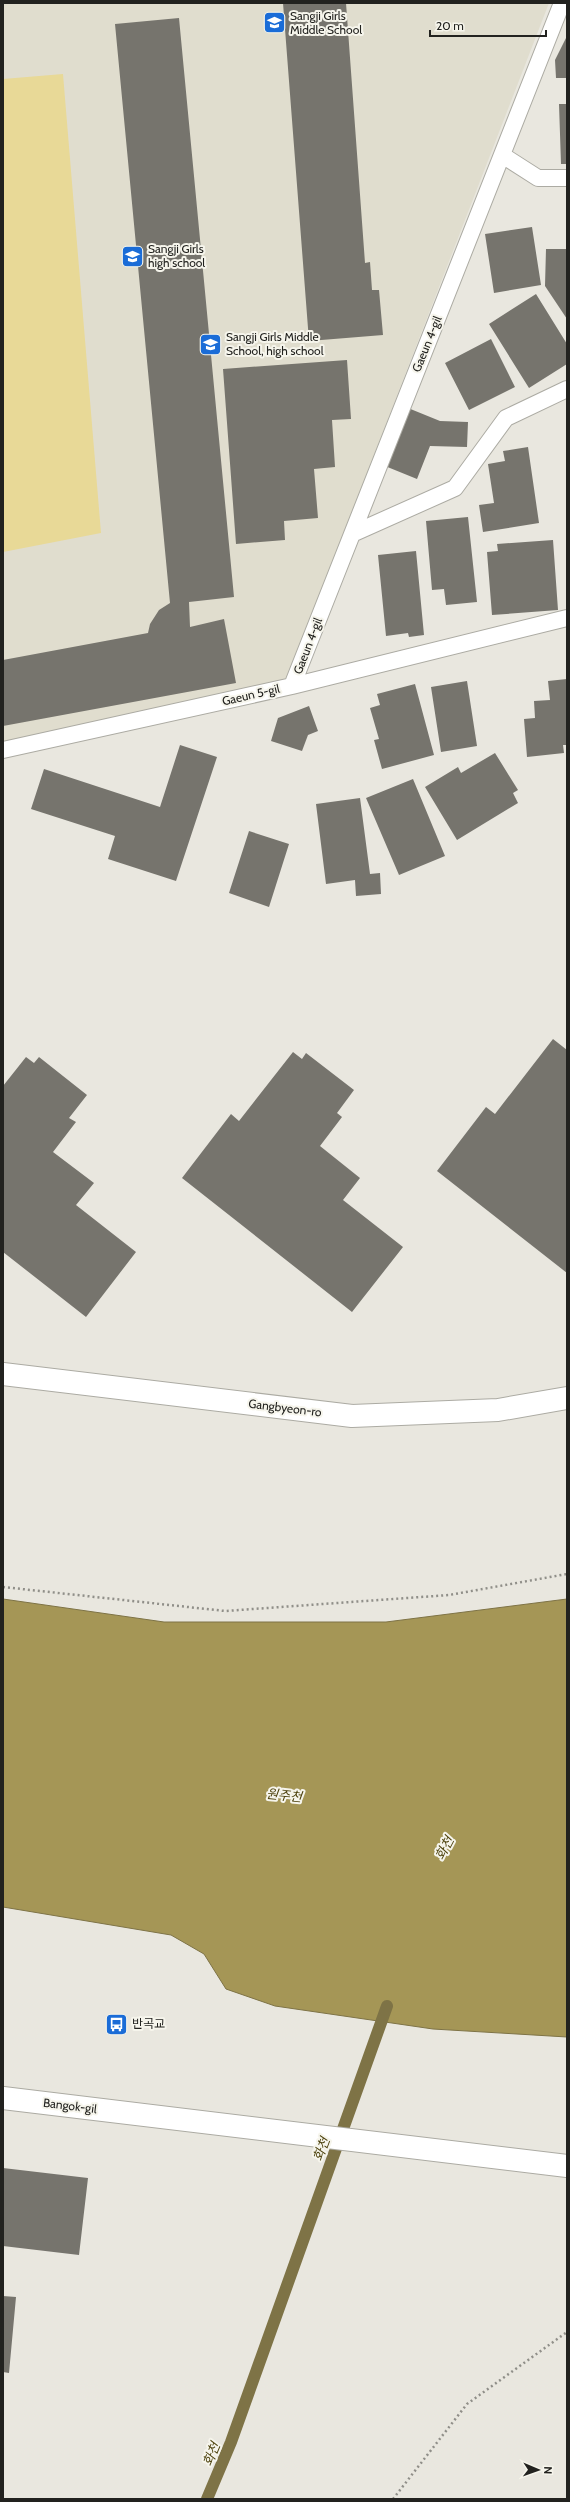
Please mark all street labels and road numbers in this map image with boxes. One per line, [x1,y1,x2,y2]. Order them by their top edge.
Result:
street label: Gaeun 4-gil [408,313,445,374]
street label: Gaeun 4-gil [290,615,325,676]
street label: Gaeun 5-gil [221,681,281,708]
street label: Gangbyeon-ro [248,1396,323,1419]
street label: Bangok-gil [42,2095,98,2116]

